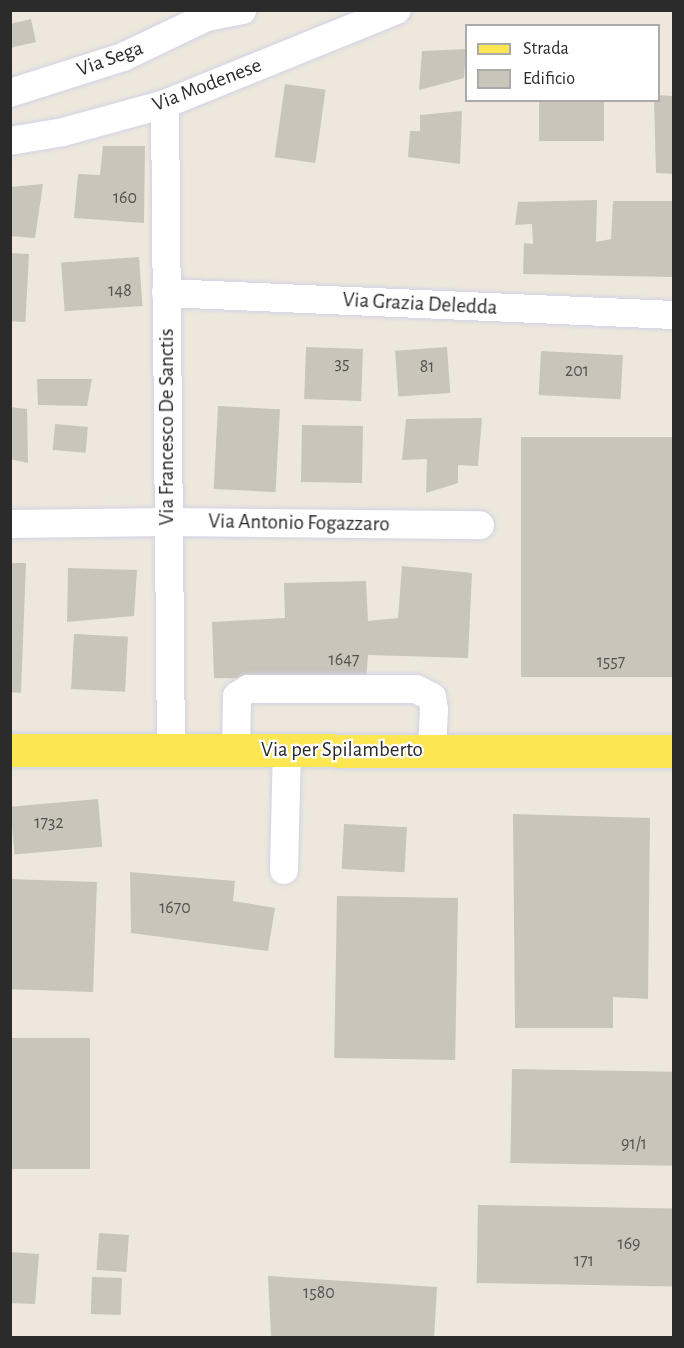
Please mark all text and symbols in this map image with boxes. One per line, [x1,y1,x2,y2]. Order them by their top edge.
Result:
legend [465,24,660,102]
street label: Via Sega [73,35,147,83]
text: Strada [523,40,569,58]
street label: Via Modenese [149,53,265,117]
text: Edificio [523,70,575,88]
house number: 160 [113,187,137,209]
house number: 148 [108,280,132,302]
street label: Via Grazia Deledda [342,287,498,321]
street label: Via Francesco De Sanctis [154,329,180,525]
house number: 35 [335,353,349,375]
house number: 81 [420,356,434,378]
house number: 201 [565,360,589,382]
street label: Via Antonio Fogazzaro [208,509,390,537]
house number: 1647 [329,649,359,671]
house number: 1557 [597,651,625,673]
street label: Via per Spilamberto [261,737,423,763]
house number: 1732 [34,812,64,834]
house number: 1670 [159,897,191,919]
house number: 91/1 [621,1133,647,1155]
house number: 169 [617,1233,641,1255]
house number: 171 [574,1250,594,1272]
house number: 1580 [303,1282,335,1304]

